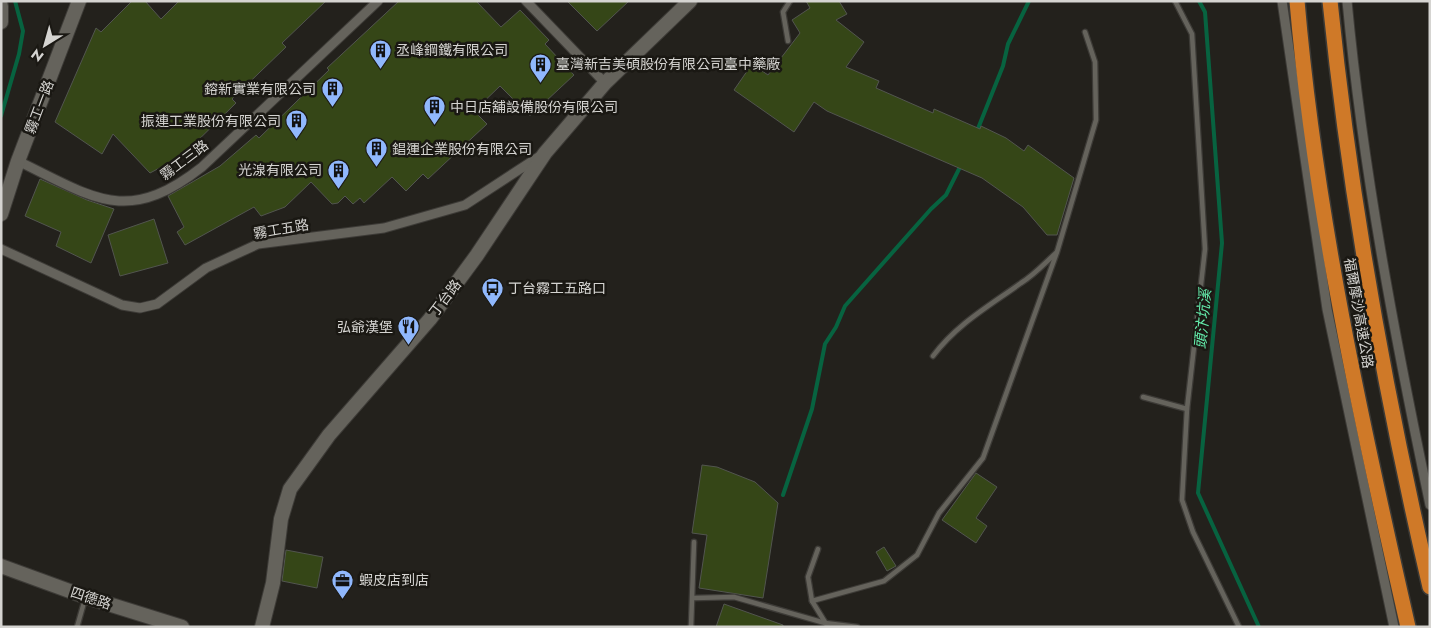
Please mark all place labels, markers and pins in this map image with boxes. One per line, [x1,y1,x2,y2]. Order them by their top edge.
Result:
building icon: 丞峰鋼鐵有限公司 [368,38,392,69]
place label: 丞峰鋼鐵有限公司 [396,40,508,60]
building icon: 臺灣新吉美碩股份有限公司臺中藥廠 [528,52,552,83]
place label: 臺灣新吉美碩股份有限公司臺中藥廠 [556,54,780,74]
building icon: 鎔新實業有限公司 [320,77,344,108]
place label: 鎔新實業有限公司 [204,79,316,99]
building icon: 中日店舖設備股份有限公司 [422,95,446,126]
place label: 中日店舖設備股份有限公司 [450,97,618,117]
building icon: 振連工業股份有限公司 [285,109,309,140]
place label: 振連工業股份有限公司 [141,111,281,131]
building icon: 錩運企業股份有限公司 [364,137,388,168]
place label: 錩運企業股份有限公司 [392,139,532,159]
building icon: 光湶有限公司 [326,158,350,189]
place label: 光湶有限公司 [238,160,322,180]
bus stop icon: 丁台霧工五路口 [480,276,504,307]
place label: 丁台霧工五路口 [508,278,606,298]
restaurant icon: 弘爺漢堡 [397,315,421,346]
place label: 弘爺漢堡 [337,317,393,337]
office icon: 蝦皮店到店 [331,568,355,599]
place label: 蝦皮店到店 [359,570,429,590]

